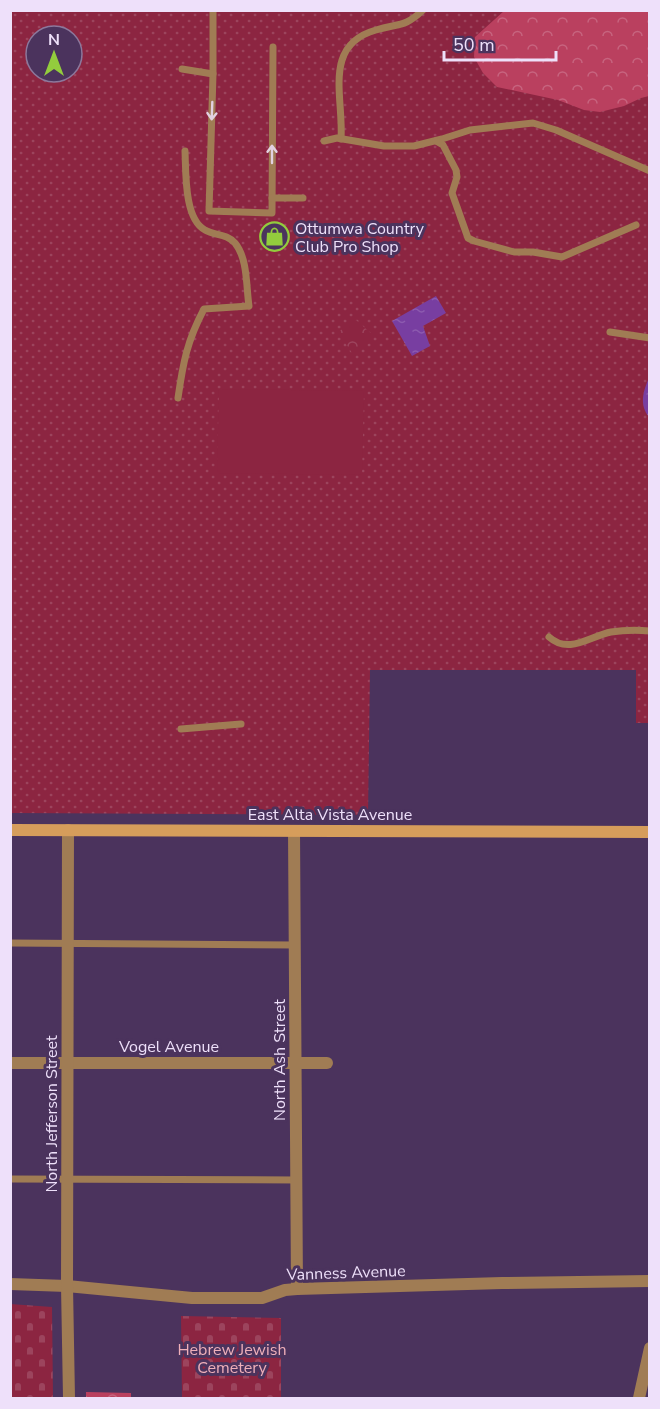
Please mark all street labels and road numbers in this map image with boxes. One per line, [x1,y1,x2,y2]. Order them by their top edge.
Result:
street label: East Alta Vista Avenue [248,804,412,826]
street label: North Ash Street [269,999,291,1121]
street label: North Jefferson Street [41,1035,63,1193]
street label: Vogel Avenue [118,1036,219,1058]
street label: Vanness Avenue [285,1260,406,1286]

